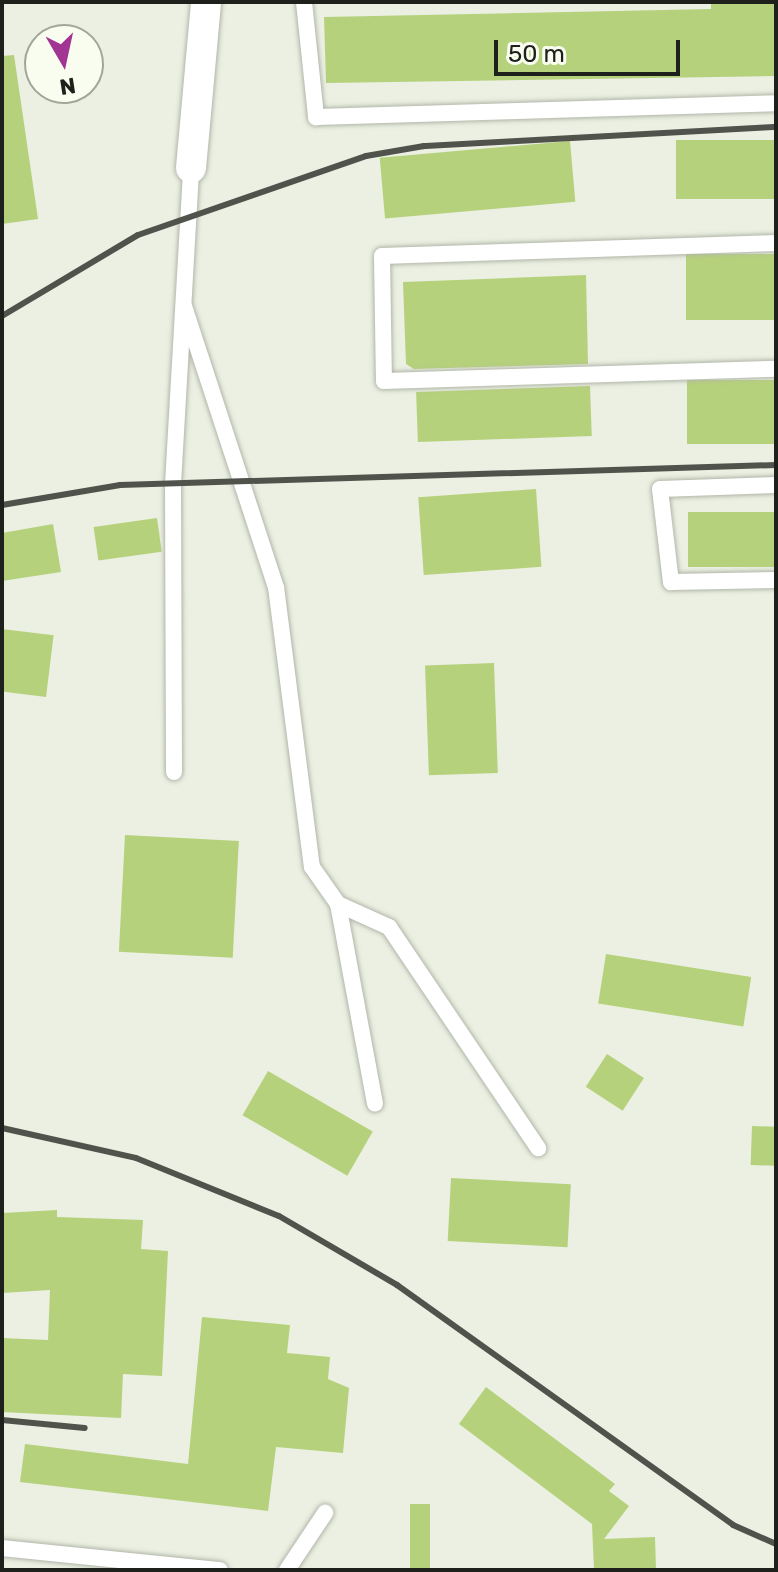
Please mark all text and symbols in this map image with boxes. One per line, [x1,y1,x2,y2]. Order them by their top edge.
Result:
north arrow [24,24,104,104]
scale bar [498,24,684,74]
text: 50 m [508,40,565,68]
text: N [58,72,77,101]

